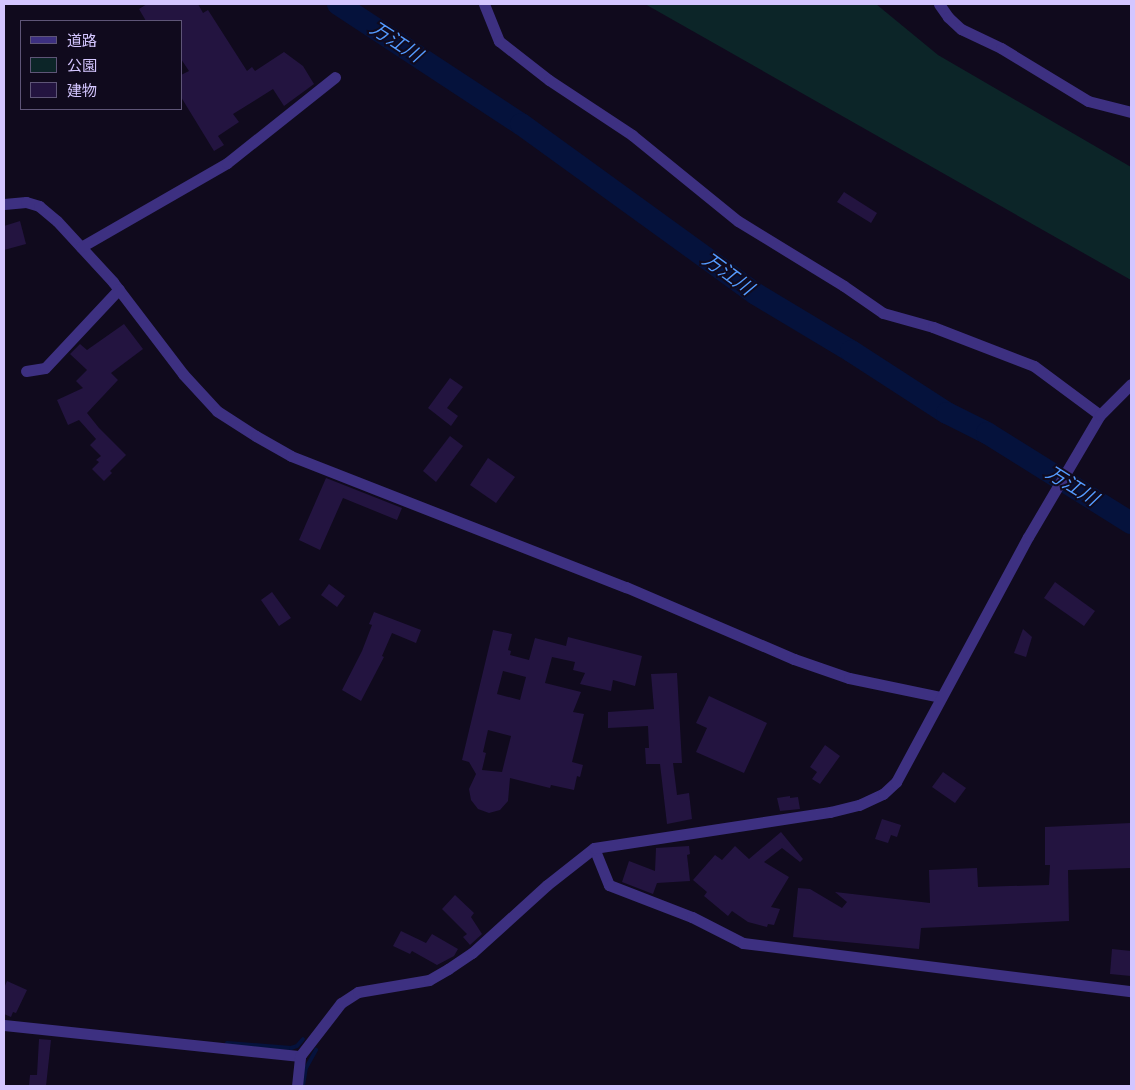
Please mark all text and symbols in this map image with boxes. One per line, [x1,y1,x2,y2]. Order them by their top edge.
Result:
water label: 万江川 [366,17,426,67]
legend [20,20,182,110]
text: 道路 [67,30,97,51]
text: 公園 [67,55,97,76]
text: 建物 [67,80,97,101]
water label: 万江川 [698,248,758,300]
water label: 万江川 [1042,461,1102,511]

